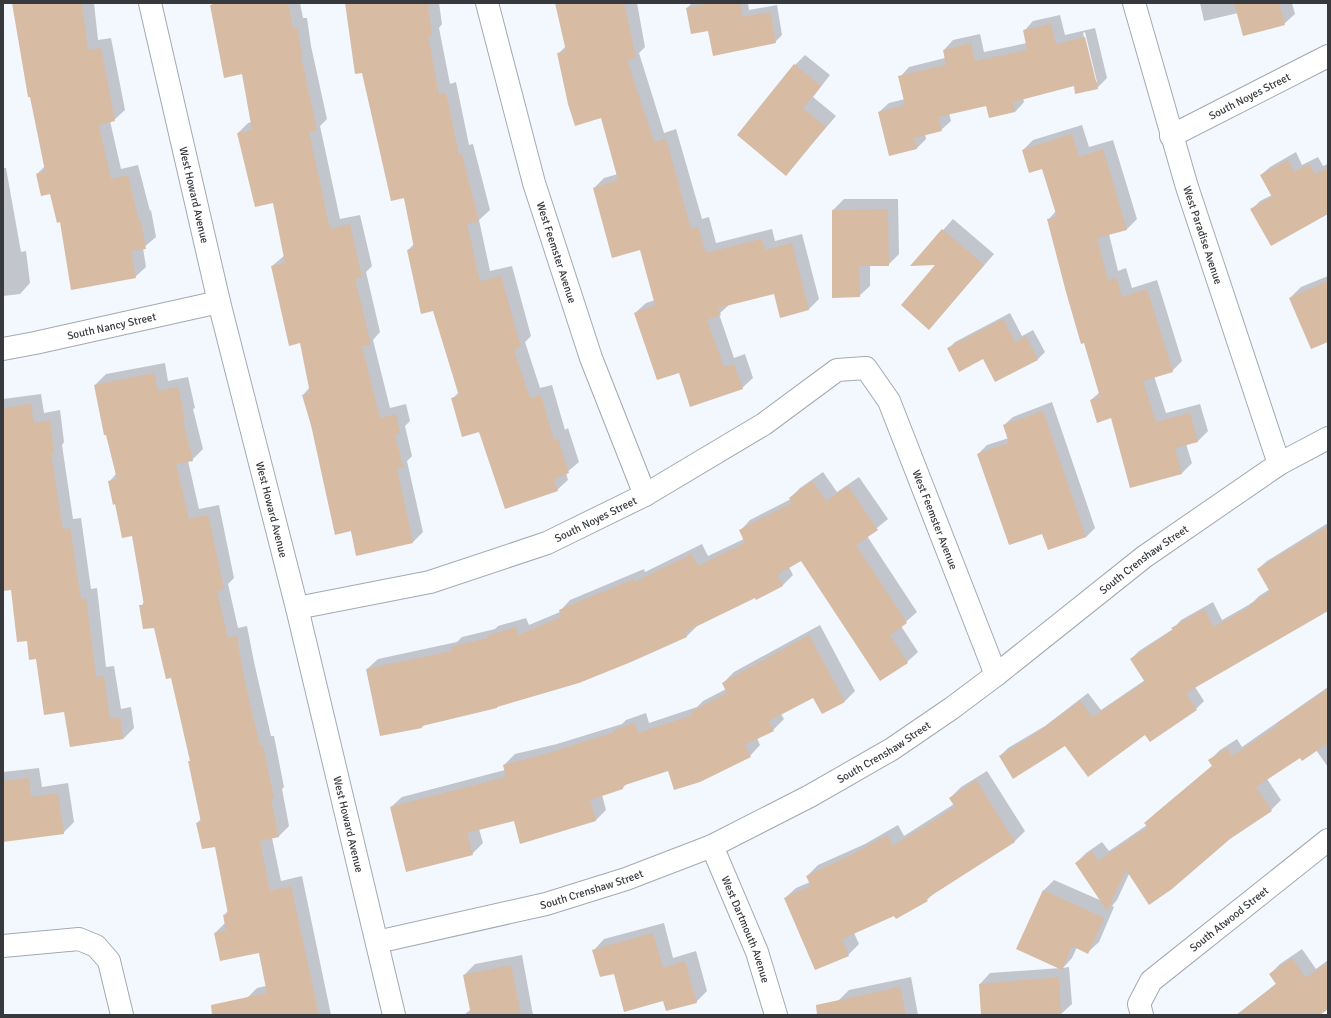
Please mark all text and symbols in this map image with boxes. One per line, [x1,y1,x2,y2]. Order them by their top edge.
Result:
street label: South Noyes Street [1207,70,1293,123]
street label: West Howard Avenue [176,146,211,245]
street label: West Paradise Avenue [1180,184,1225,286]
street label: West Feemster Avenue [534,200,579,305]
street label: South Nancy Street [66,310,158,343]
street label: West Howard Avenue [253,460,290,559]
street label: West Feemster Avenue [910,468,960,571]
street label: South Noyes Street [553,494,639,545]
street label: South Crenshaw Street [1097,522,1191,597]
street label: South Crenshaw Street [835,719,933,786]
street label: West Howard Avenue [330,775,366,874]
street label: South Crenshaw Street [539,867,645,912]
street label: West Dartmouth Avenue [719,874,772,984]
street label: South Atwood Street [1187,884,1271,955]

